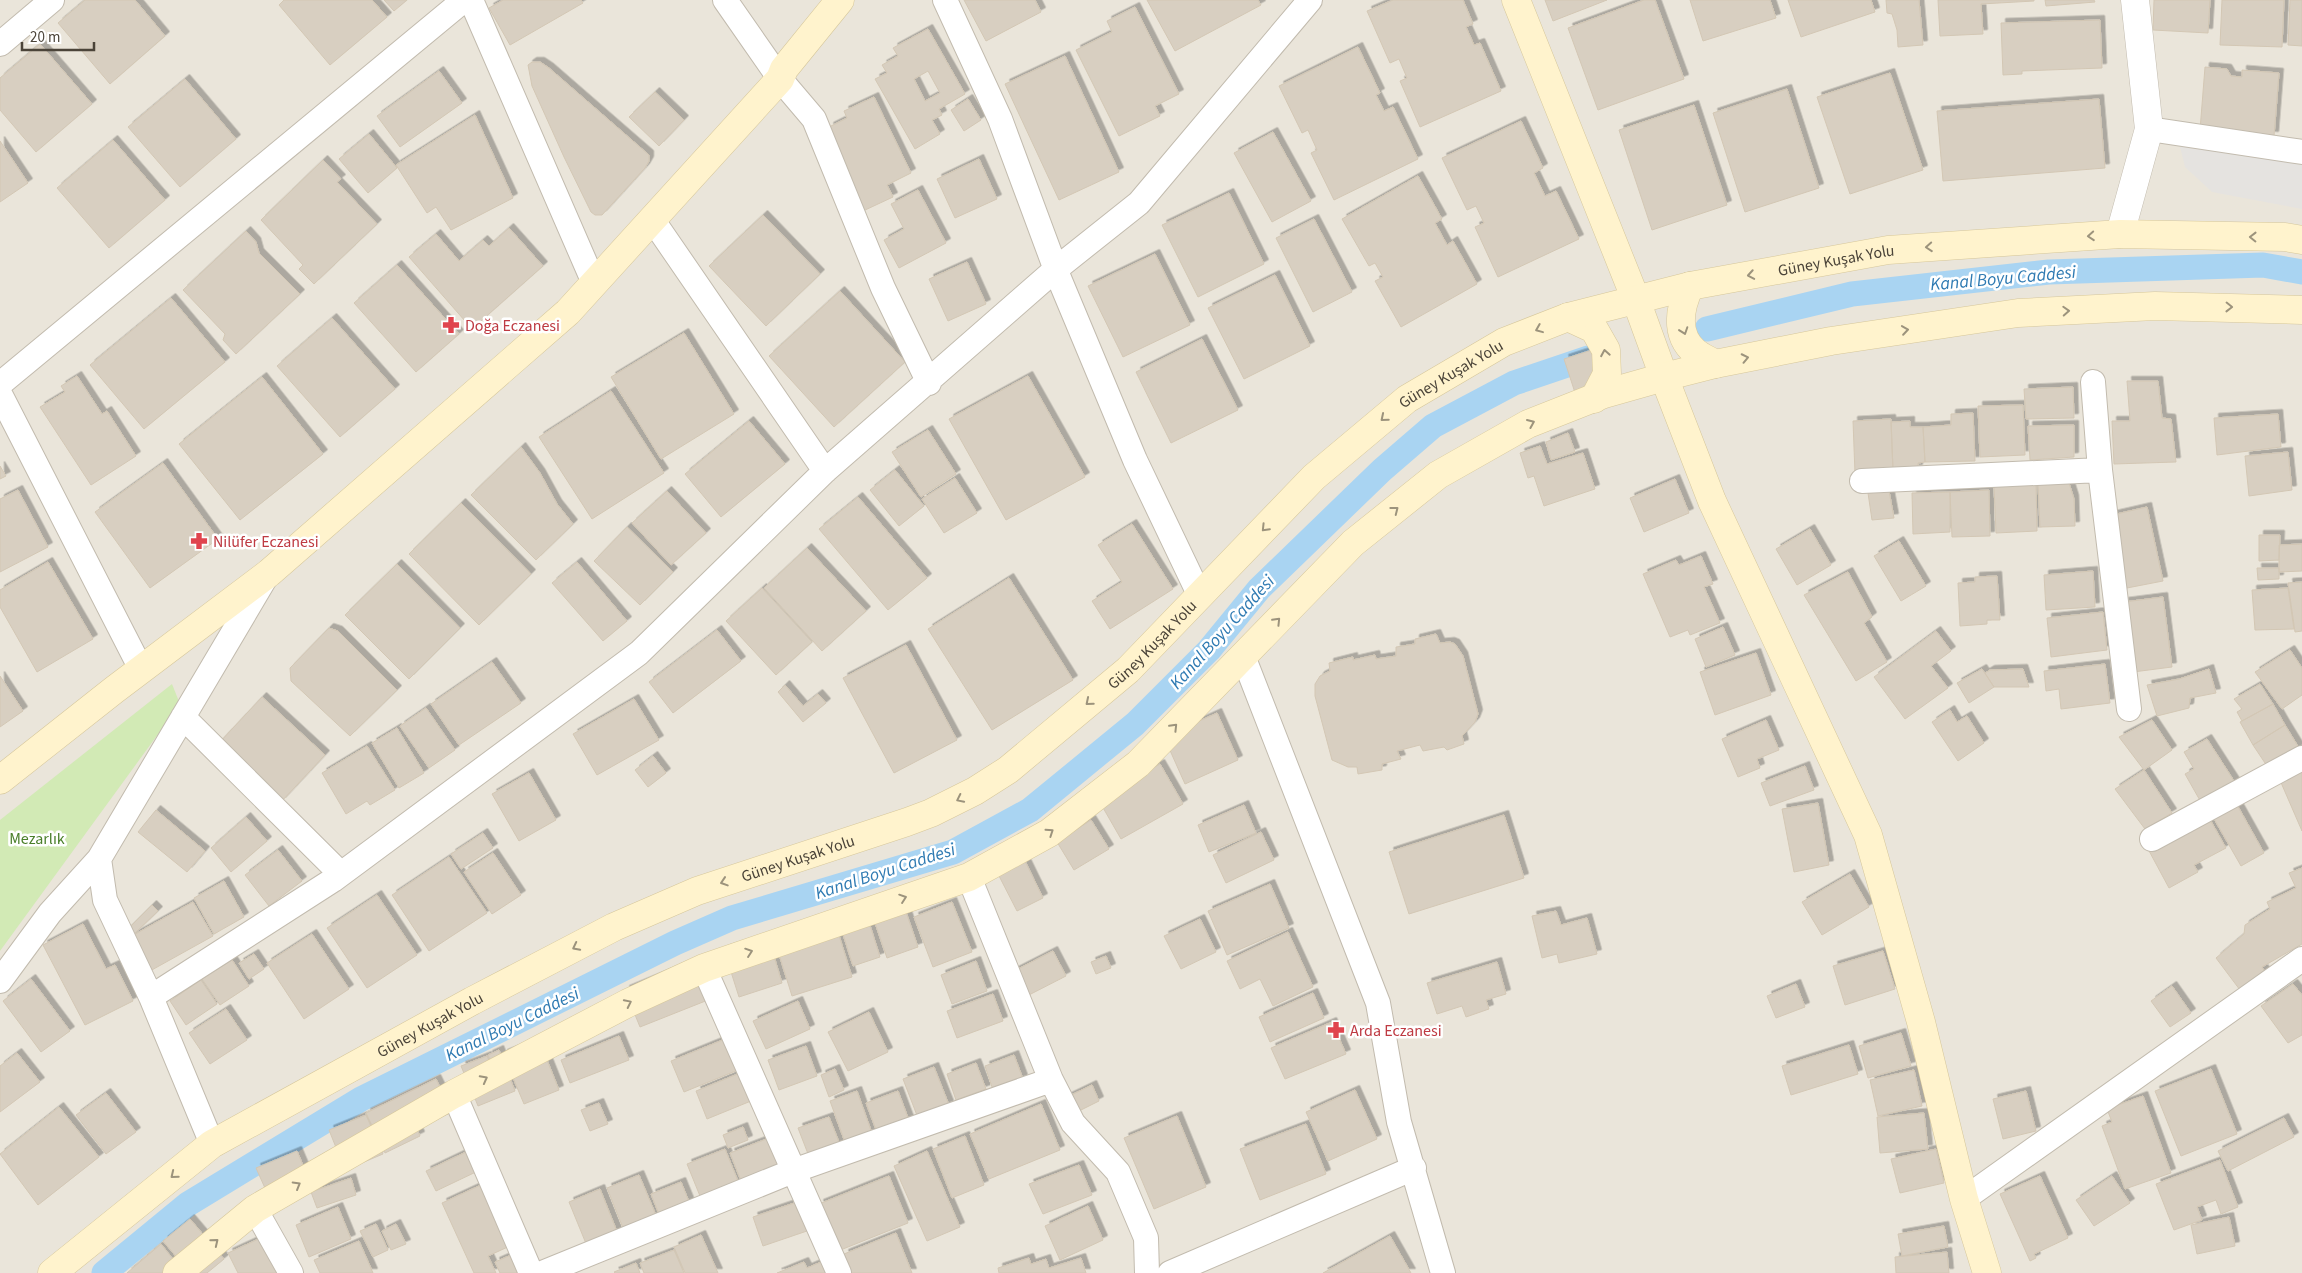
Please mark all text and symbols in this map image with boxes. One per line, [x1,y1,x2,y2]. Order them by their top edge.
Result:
scale bar [22,20,95,52]
text: 20 m [30,27,60,48]
one-way arrow [2087,230,2095,241]
one-way arrow [2249,231,2257,242]
street label: Güney Kuşak Yolu [1776,240,1895,282]
one-way arrow [1925,242,1933,253]
water label: Kanal Boyu Caddesi [1929,260,2078,297]
one-way arrow [1747,269,1756,279]
one-way arrow [2225,302,2233,313]
one-way arrow [2062,305,2070,316]
pharmacy icon: Doğa Eczanesi [441,315,461,335]
place label: Doğa Eczanesi [465,315,560,337]
one-way arrow [1535,322,1544,333]
one-way arrow [1901,325,1909,336]
one-way arrow [1678,326,1688,335]
street label: Güney Kuşak Yolu [1394,335,1508,414]
one-way arrow [1600,349,1610,358]
one-way arrow [1741,354,1750,364]
one-way arrow [1381,413,1390,422]
one-way arrow [1526,419,1535,430]
one-way arrow [1389,506,1398,515]
one-way arrow [1262,523,1271,532]
pharmacy icon: Nilüfer Eczanesi [189,531,209,551]
place label: Nilüfer Eczanesi [213,531,319,553]
water label: Kanal Boyu Caddesi [1164,569,1281,695]
street label: Güney Kuşak Yolu [1103,595,1202,695]
one-way arrow [1271,618,1280,627]
one-way arrow [1086,696,1095,705]
one-way arrow [1168,724,1177,733]
one-way arrow [956,793,965,803]
park label: Mezarlık [9,828,65,850]
one-way arrow [1044,829,1054,838]
street label: Güney Kuşak Yolu [739,830,858,888]
water label: Kanal Boyu Caddesi [812,837,959,906]
one-way arrow [720,876,729,886]
one-way arrow [898,894,906,904]
one-way arrow [572,941,581,951]
one-way arrow [745,948,753,958]
water label: Kanal Boyu Caddesi [441,981,584,1068]
street label: Güney Kuşak Yolu [373,987,487,1063]
one-way arrow [623,999,632,1010]
pharmacy icon: Arda Eczanesi [1326,1020,1346,1040]
place label: Arda Eczanesi [1350,1020,1442,1042]
one-way arrow [479,1075,488,1085]
one-way arrow [171,1169,180,1177]
one-way arrow [292,1181,301,1191]
one-way arrow [209,1240,218,1248]

